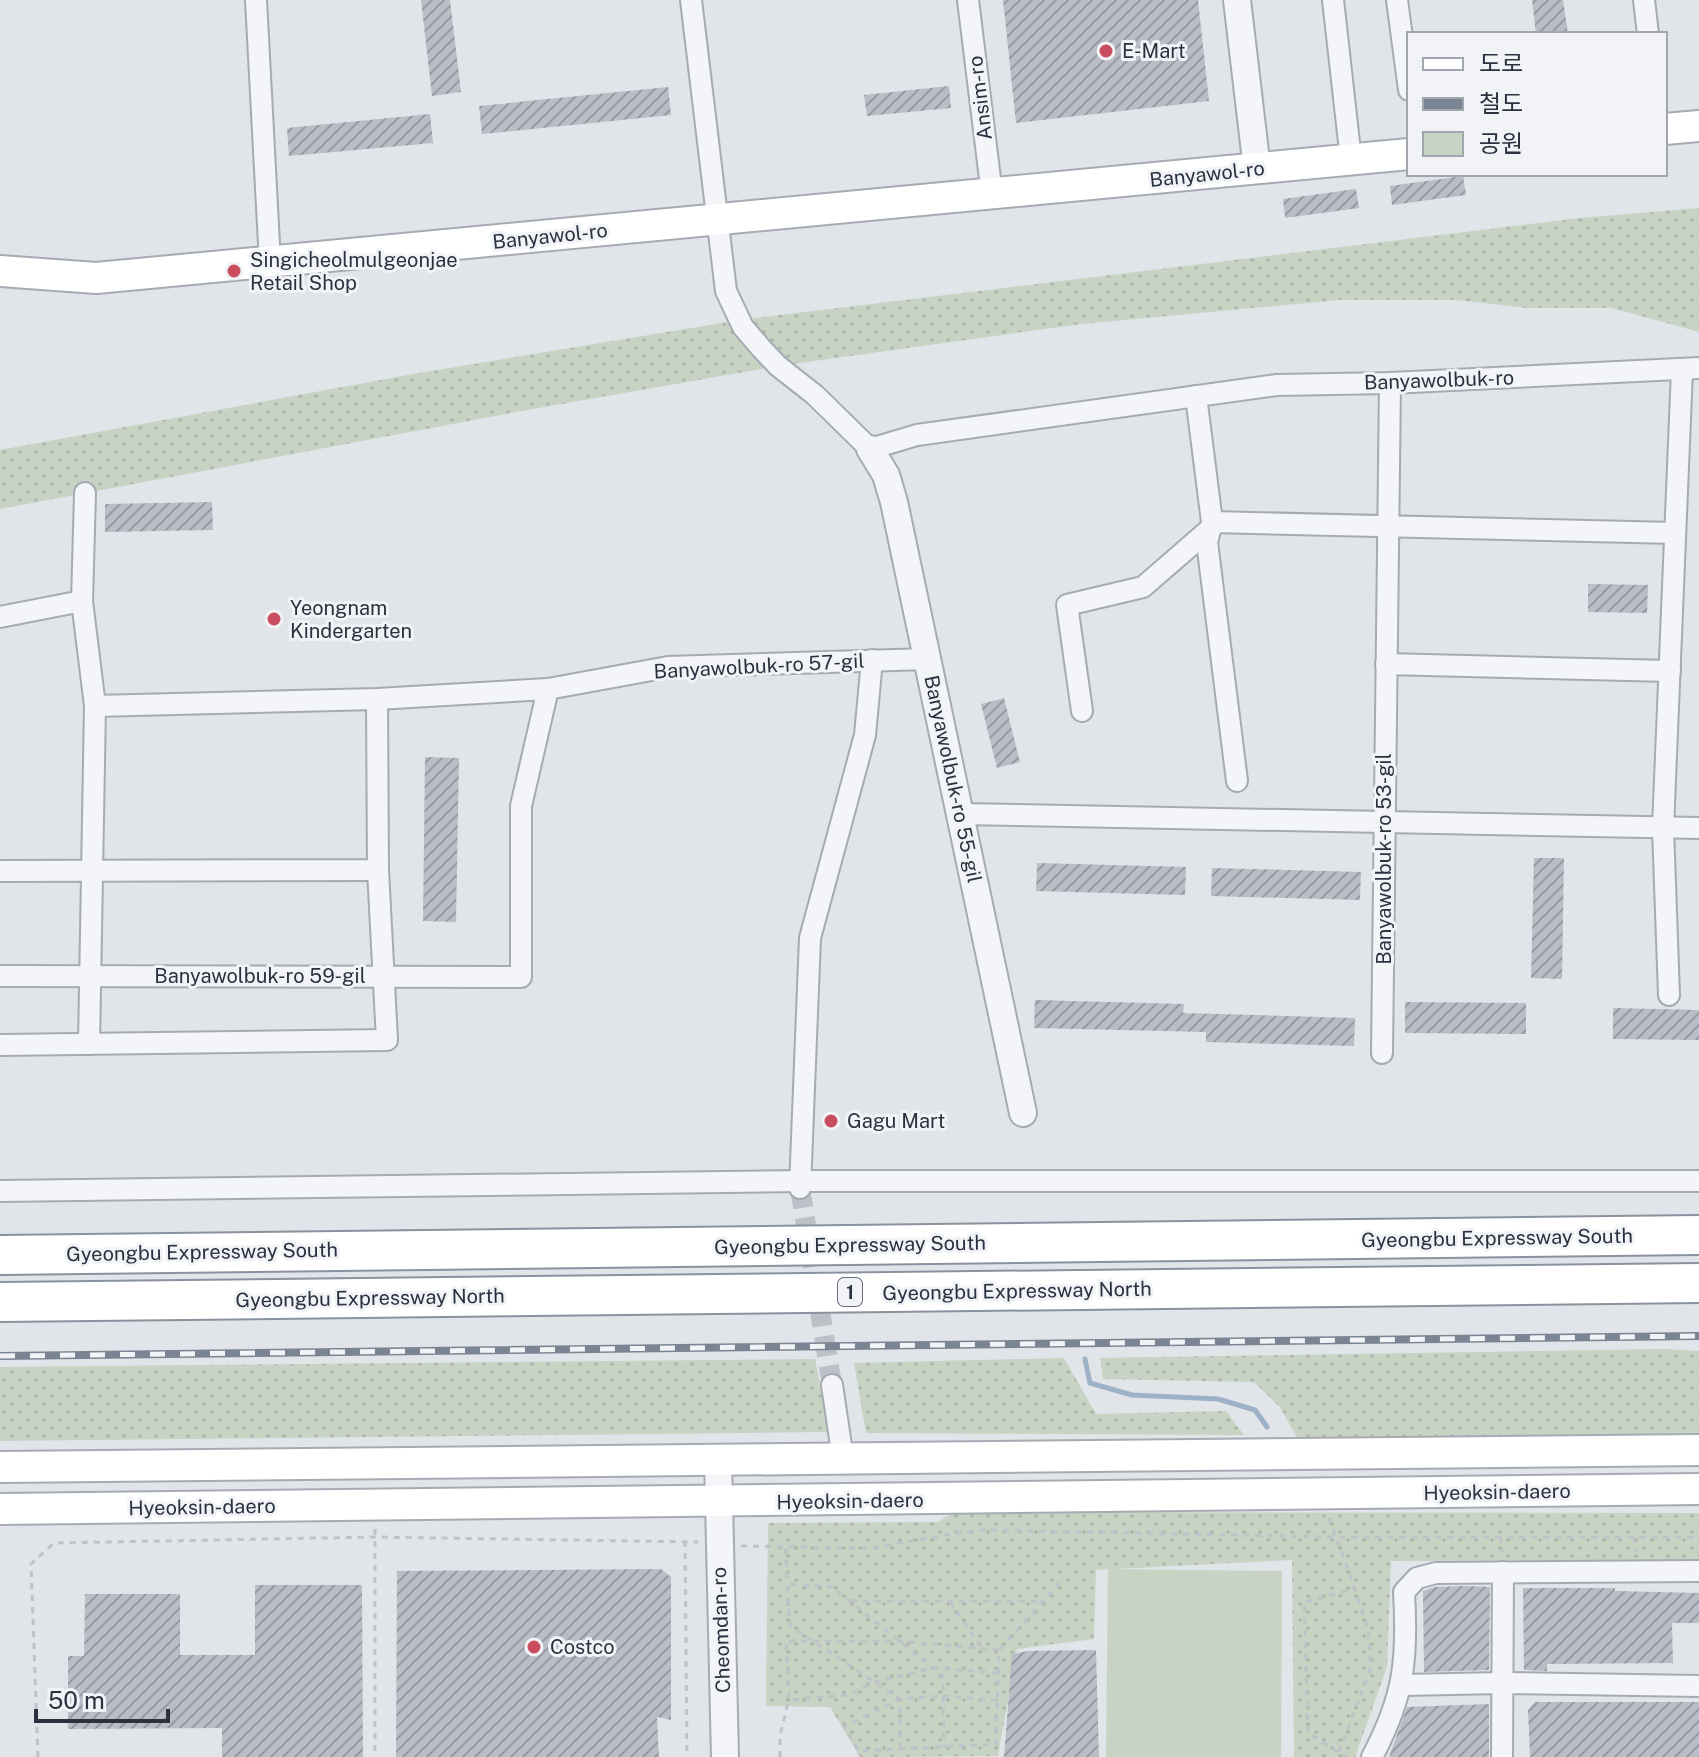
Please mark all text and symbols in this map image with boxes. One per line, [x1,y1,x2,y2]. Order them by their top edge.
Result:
legend [1407,32,1667,176]
place label: E-Mart [1122,39,1186,63]
marker: E-Mart [1097,42,1115,60]
text: 도로 [1479,49,1523,77]
street label: Ansim-ro [963,55,997,141]
text: 철도 [1479,89,1523,117]
text: 공원 [1479,129,1523,157]
street label: Banyawol-ro [1148,156,1266,192]
street label: Banyawol-ro [491,218,609,254]
place label: Singicheolmulgeonjae Retail Shop [250,248,458,295]
marker: Singicheolmulgeonjae Retail Shop [225,262,243,280]
street label: Banyawolbuk-ro [1363,365,1515,395]
place label: Yeongnam Kindergarten [290,596,412,643]
marker: Yeongnam Kindergarten [265,610,283,628]
street label: Banyawolbuk-ro 57-gil [653,648,865,684]
street label: Banyawolbuk-ro 55-gil [919,673,987,885]
street label: Banyawolbuk-ro 53-gil [1372,753,1396,965]
street label: Banyawolbuk-ro 59-gil [154,964,366,988]
place label: Gagu Mart [847,1109,945,1133]
marker: Gagu Mart [822,1112,840,1130]
street label: Gyeongbu Expressway South [1361,1224,1633,1252]
street label: Gyeongbu Expressway South [714,1231,986,1259]
street label: Gyeongbu Expressway South [66,1238,338,1266]
street label: Gyeongbu Expressway North [882,1277,1152,1305]
road number: 1 [838,1278,862,1306]
street label: Gyeongbu Expressway North [235,1284,505,1312]
street label: Hyeoksin-daero [1423,1479,1571,1505]
street label: Hyeoksin-daero [776,1488,924,1514]
street label: Hyeoksin-daero [128,1494,276,1520]
street label: Cheomdan-ro [707,1566,735,1694]
place label: Costco [550,1635,615,1659]
marker: Costco [525,1638,543,1656]
scale bar [36,1673,168,1723]
text: 50 m [48,1686,105,1714]

